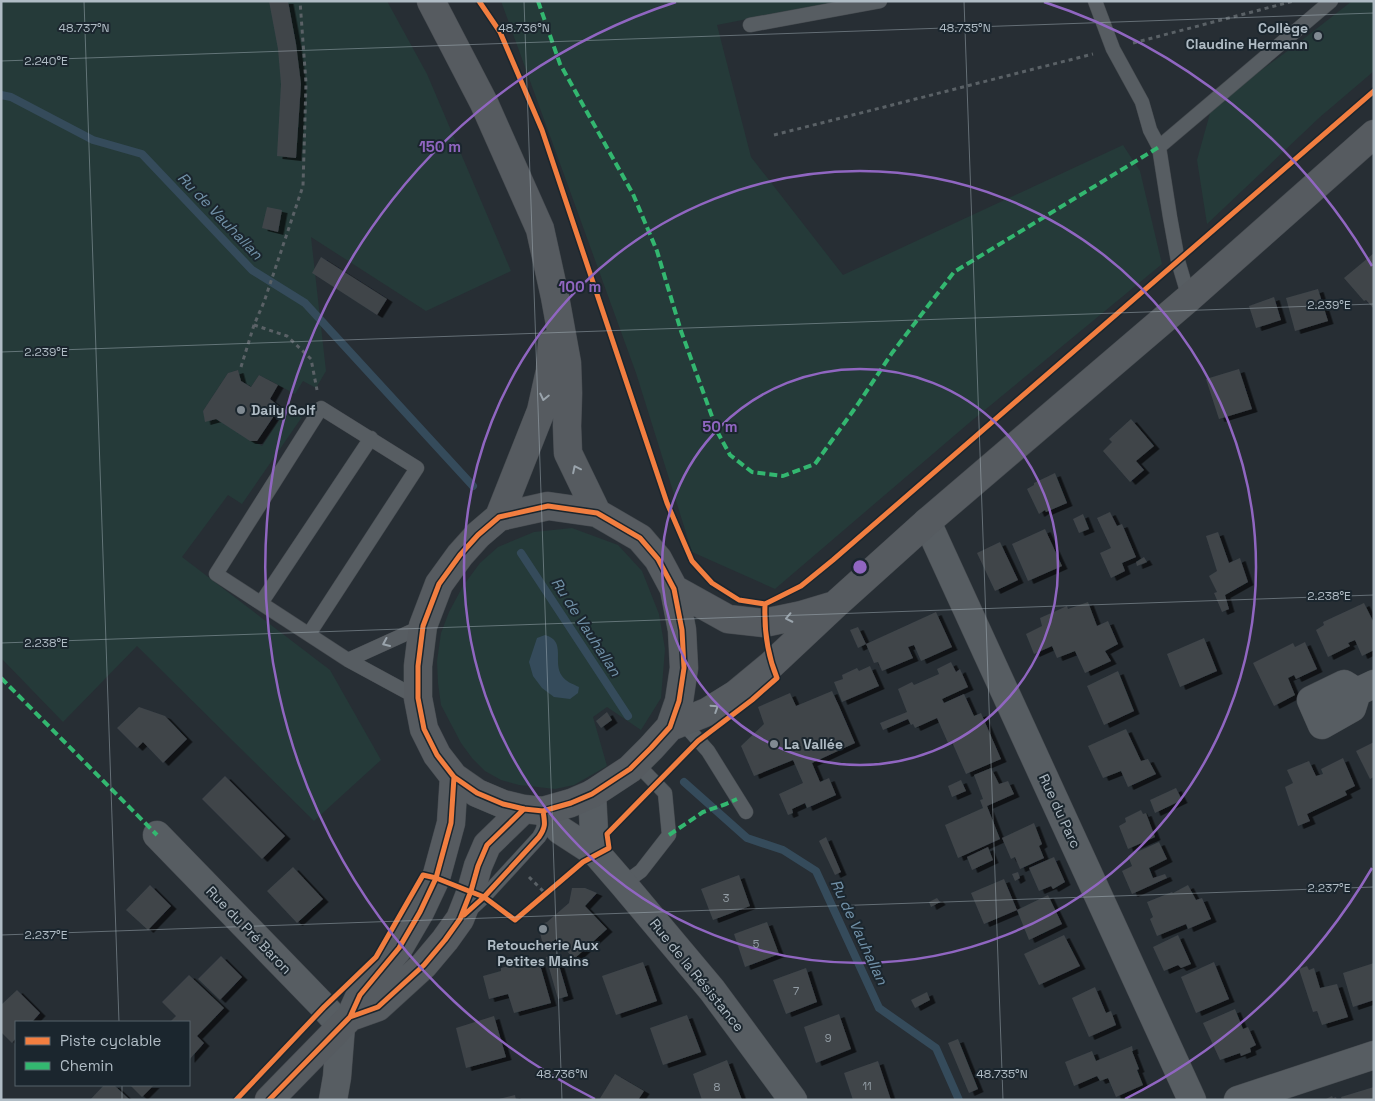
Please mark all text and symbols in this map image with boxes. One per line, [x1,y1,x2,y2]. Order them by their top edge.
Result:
place label: Collège Claudine Hermann [1186,19,1308,53]
text: 48.737°N [59,20,109,36]
text: 48.736°N [498,20,550,36]
text: 48.735°N [939,20,991,36]
marker: Collège Claudine Hermann [1312,30,1324,42]
text: 2.240°E [24,53,68,69]
text: 150 m [419,137,461,156]
water label: Ru de Vauhallan [174,168,267,264]
text: 100 m [559,277,601,296]
text: 2.239°E [1307,297,1351,313]
text: 2.239°E [24,344,68,360]
one-way arrow [539,393,550,402]
place label: Daily Golf [251,401,316,419]
marker: Daily Golf [235,404,247,416]
text: 50 m [702,417,738,436]
one-way arrow [572,465,582,474]
centre of rings [851,558,869,576]
water label: Ru de Vauhallan [547,574,626,680]
text: 2.238°E [1307,588,1351,604]
one-way arrow [784,612,793,622]
text: 2.238°E [24,635,68,651]
one-way arrow [382,636,391,647]
one-way arrow [709,704,718,714]
place label: La Vallée [784,735,843,753]
marker: La Vallée [768,738,780,750]
street label: Rue du Parc [1035,771,1085,851]
water label: Ru de Vauhallan [827,876,893,988]
text: 2.237°E [1308,880,1351,896]
street label: Rue du Pré Baron [202,882,296,978]
house number: 3 [723,891,730,905]
street label: Rue de la Résistance [646,915,748,1035]
marker: Retoucherie Aux Petites Mains [537,923,549,935]
text: 2.237°E [25,927,68,943]
place label: Retoucherie Aux Petites Mains [487,936,599,970]
house number: 5 [753,937,760,951]
house number: 7 [793,984,799,998]
legend [15,1021,190,1086]
text: Piste cyclable [60,1031,162,1050]
house number: 9 [825,1031,832,1045]
text: Chemin [60,1056,113,1075]
text: 48.736°N [536,1066,588,1082]
text: 48.735°N [976,1066,1028,1082]
house number: 11 [862,1079,872,1093]
house number: 8 [714,1080,721,1094]

